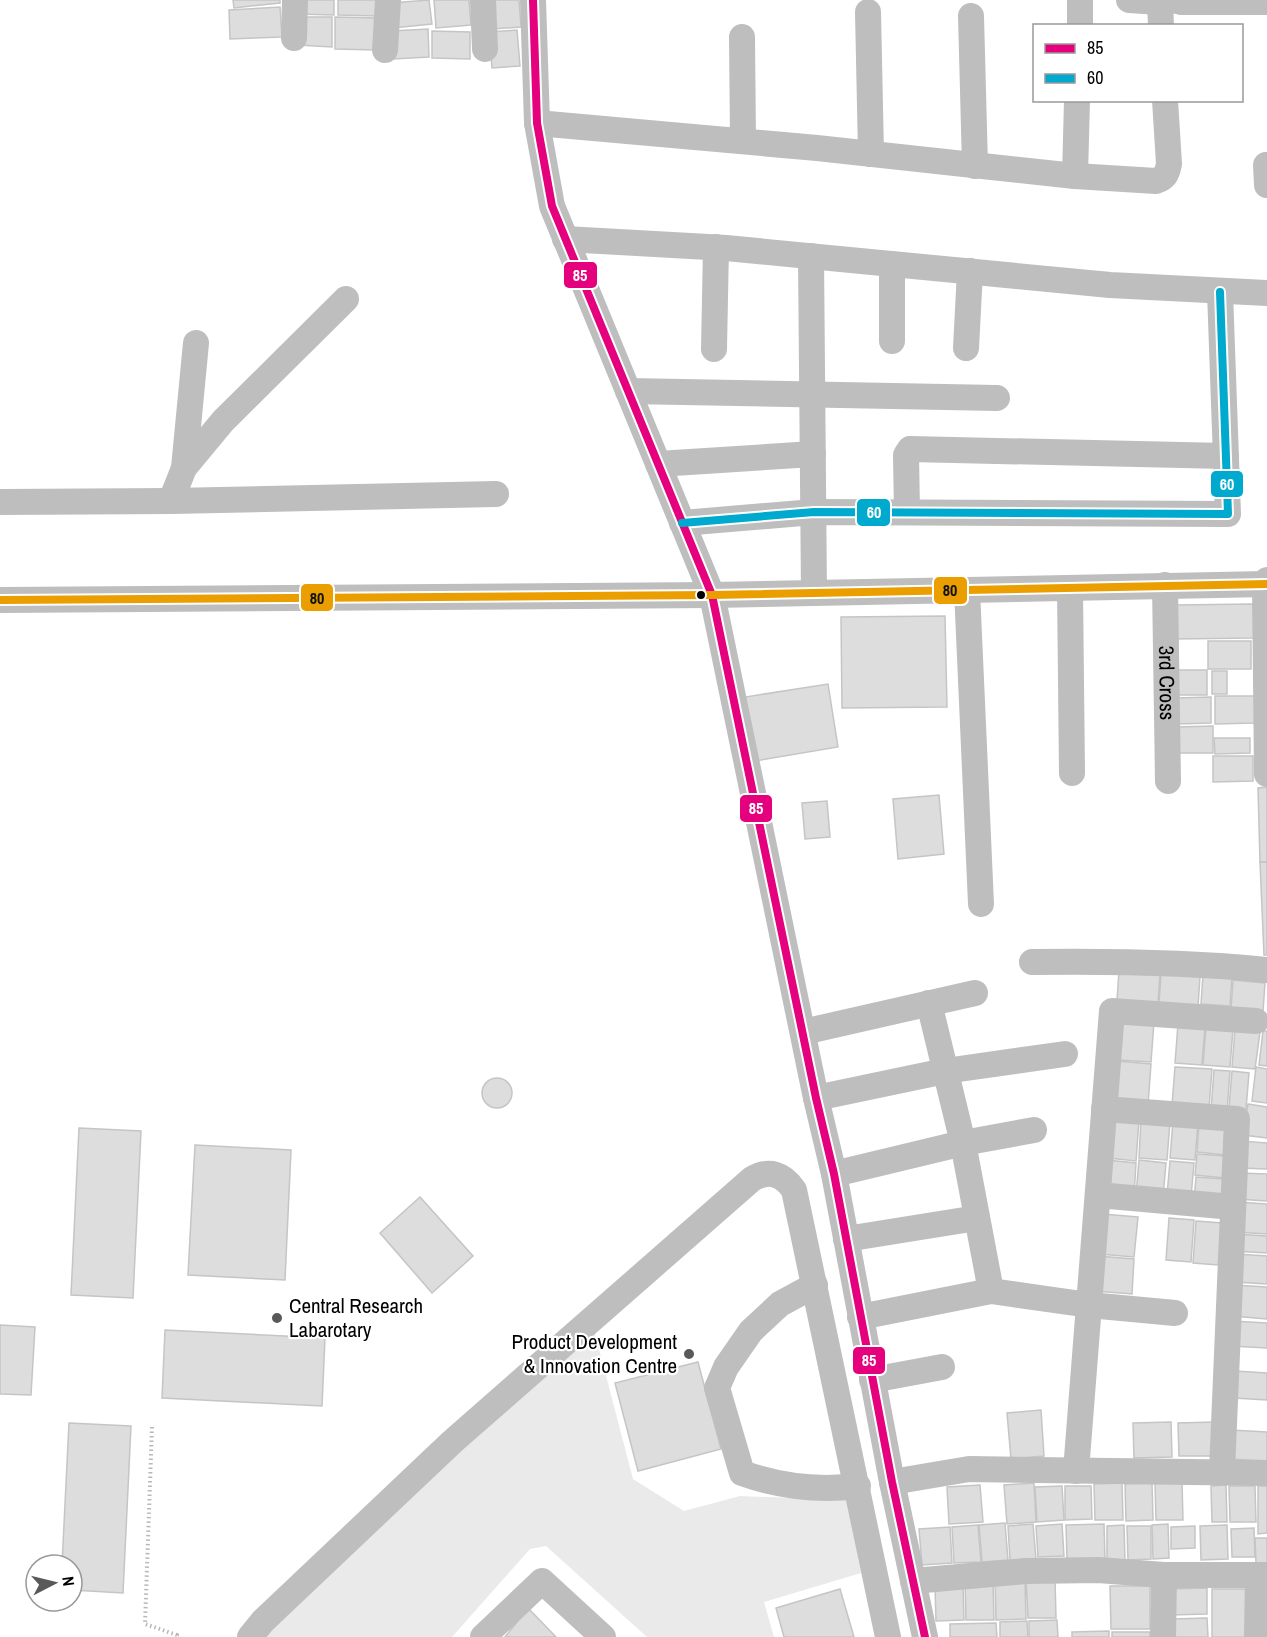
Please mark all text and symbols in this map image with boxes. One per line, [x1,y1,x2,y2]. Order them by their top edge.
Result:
legend [1033,24,1243,102]
text: 85 [1087,35,1103,60]
text: 60 [1087,65,1103,90]
line badge: 85 [563,261,598,289]
text: 85 [573,264,587,286]
line badge: 60 [1210,470,1244,498]
text: 60 [1220,473,1234,495]
line badge: 60 [856,498,891,527]
text: 60 [867,501,881,523]
line badge: 80 [933,576,968,605]
text: 80 [943,579,957,601]
line badge: 80 [300,583,334,612]
text: 80 [310,587,324,609]
unlabelled marker [695,589,707,601]
street label: 3rd Cross [1152,645,1182,721]
line badge: 85 [739,794,773,823]
text: 85 [749,797,763,819]
place label: Central Research Labarotary [289,1291,423,1344]
marker: Central Research Labarotary [270,1311,284,1325]
place label: Product Development & Innovation Centre [511,1327,677,1380]
line badge: 85 [852,1346,886,1375]
marker: Product Development & Innovation Centre [682,1347,696,1361]
text: 85 [862,1349,876,1371]
north arrow [24,1553,84,1613]
text: N [57,1575,80,1587]

